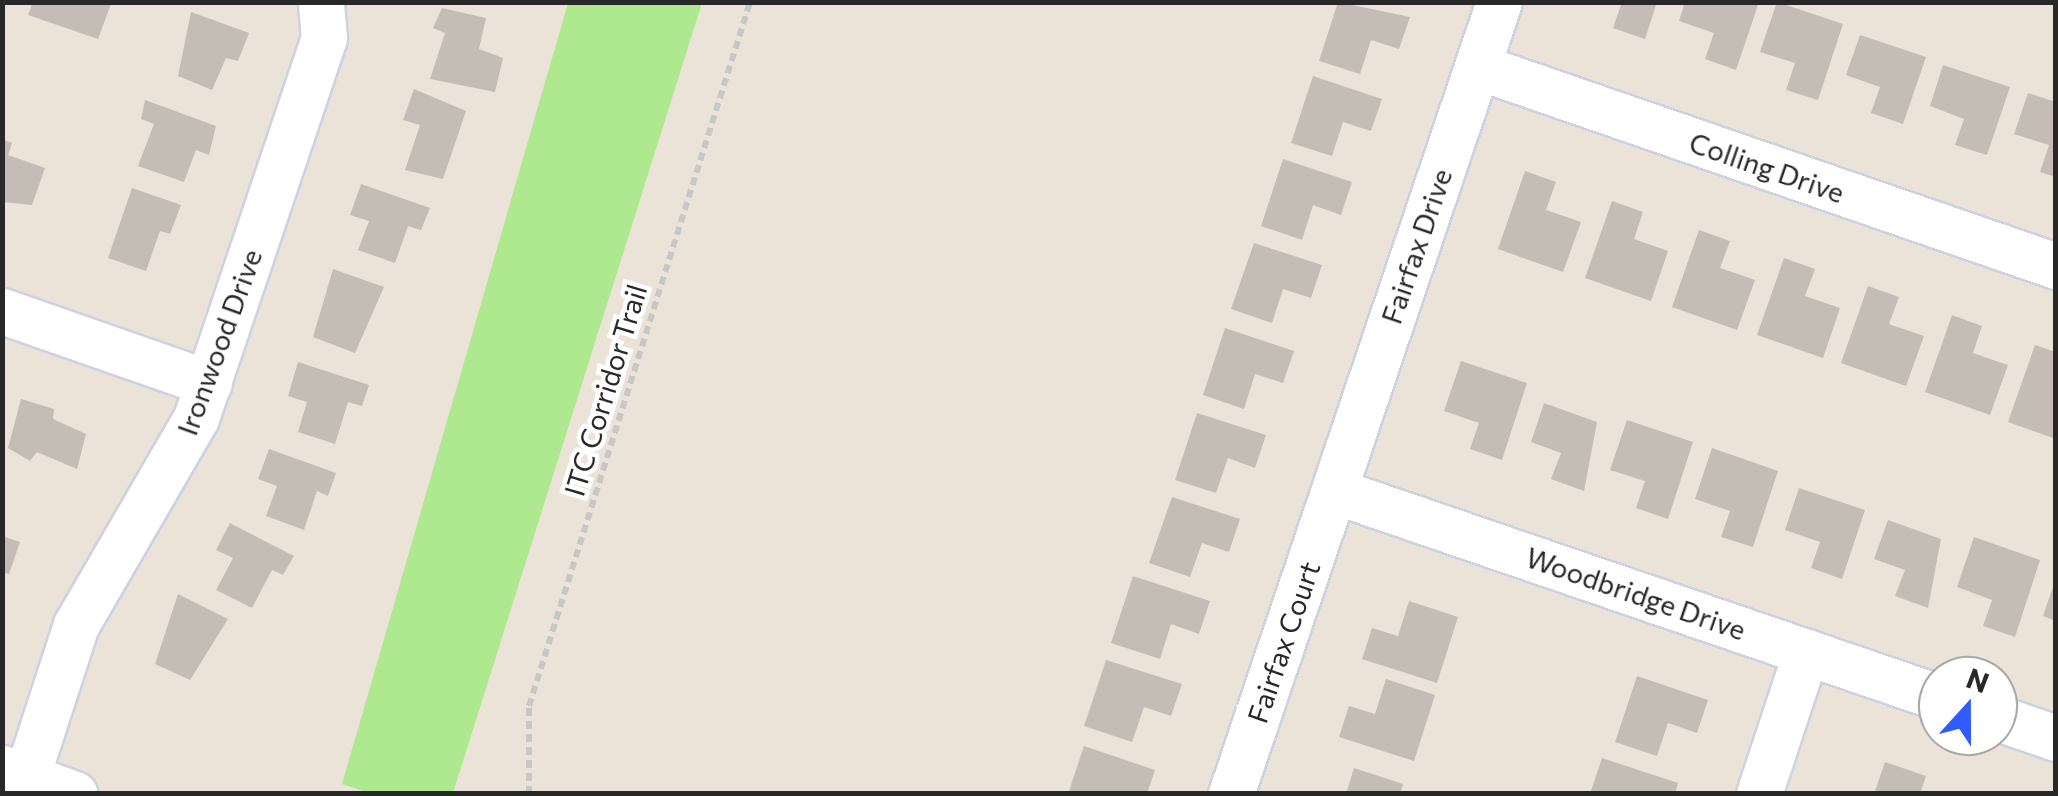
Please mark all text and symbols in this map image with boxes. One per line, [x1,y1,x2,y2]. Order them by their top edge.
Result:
street label: Colling Drive [1685,125,1849,209]
street label: Fairfax Drive [1374,164,1458,328]
street label: Ironwood Drive [170,244,268,440]
street label: ITC Corridor Trail [557,280,653,500]
street label: Woodbridge Drive [1522,540,1750,646]
street label: Fairfax Court [1240,557,1326,727]
north arrow [1918,656,2018,756]
text: N [1962,660,1994,699]

